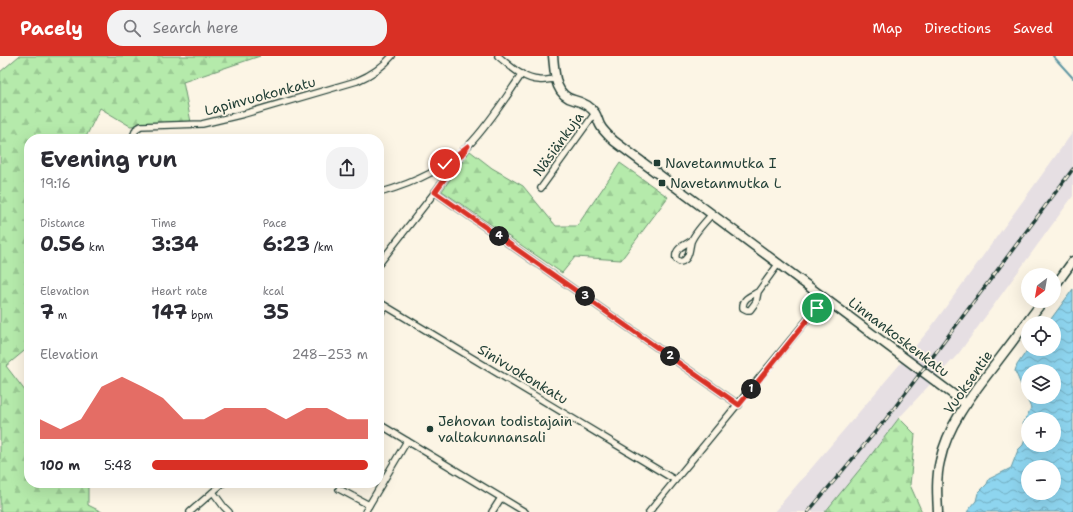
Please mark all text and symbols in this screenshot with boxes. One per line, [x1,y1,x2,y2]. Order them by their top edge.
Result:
search box [107,10,387,46]
text: Pacely [20,16,83,41]
icon: search [121,17,143,39]
text: Search here [153,18,239,38]
text: Map [873,19,903,37]
text: Directions [925,19,991,37]
text: Saved [1013,19,1053,37]
street label: Lapinvuokonkatu [202,72,318,120]
street label: Näsiänkuja [529,108,588,180]
text: Evening run [40,145,177,174]
button: share [326,147,368,189]
pin [428,147,462,181]
icon: check [434,153,456,175]
place label: Navetanmutka I [665,154,777,172]
marker: Navetanmutka I [652,158,662,168]
place label: Navetanmutka L [670,174,782,192]
text: 19:16 [40,175,70,192]
marker: Navetanmutka L [657,178,667,188]
text: Distance [40,216,85,231]
text: Time [151,216,177,231]
text: Pace [263,216,287,231]
pin: 4 [489,226,509,246]
text: 4 [495,228,503,243]
text: 0.56 [40,231,85,257]
text: 3:34 [151,231,199,257]
text: 6:23 [263,231,310,257]
text: km [85,240,104,255]
text: /km [310,240,333,255]
north arrow [1021,268,1061,308]
map controls [1021,268,1061,500]
text: Elevation [40,284,89,299]
text: Heart rate [151,284,207,299]
text: kcal [263,284,284,299]
pin: 3 [575,286,595,306]
text: 3 [581,288,589,303]
pin [800,291,834,325]
street label: Linnankoskenkatu [845,293,953,381]
icon: arrive [806,297,828,319]
text: 7 [40,299,54,325]
text: 147 [151,299,187,325]
text: 35 [263,299,289,325]
text: m [54,308,67,323]
text: bpm [187,308,213,323]
button: locate [1021,316,1061,356]
street label: Sinivuokonkatu [475,340,571,408]
text: Elevation [40,346,98,363]
text: 248–253 m [292,346,368,363]
pin: 2 [660,346,680,366]
street label: Vuoksentie [940,347,996,417]
text: 2 [666,348,674,363]
button: layers [1021,364,1061,404]
pin: 1 [741,379,761,399]
text: 1 [748,381,754,396]
place label: Jehovan todistajain valtakunnansali [438,412,573,446]
button: + [1021,412,1061,452]
marker: Jehovan todistajain valtakunnansali [425,424,435,434]
text: 100 m [40,457,80,474]
text: 5:48 [104,457,132,474]
button: − [1021,460,1061,500]

